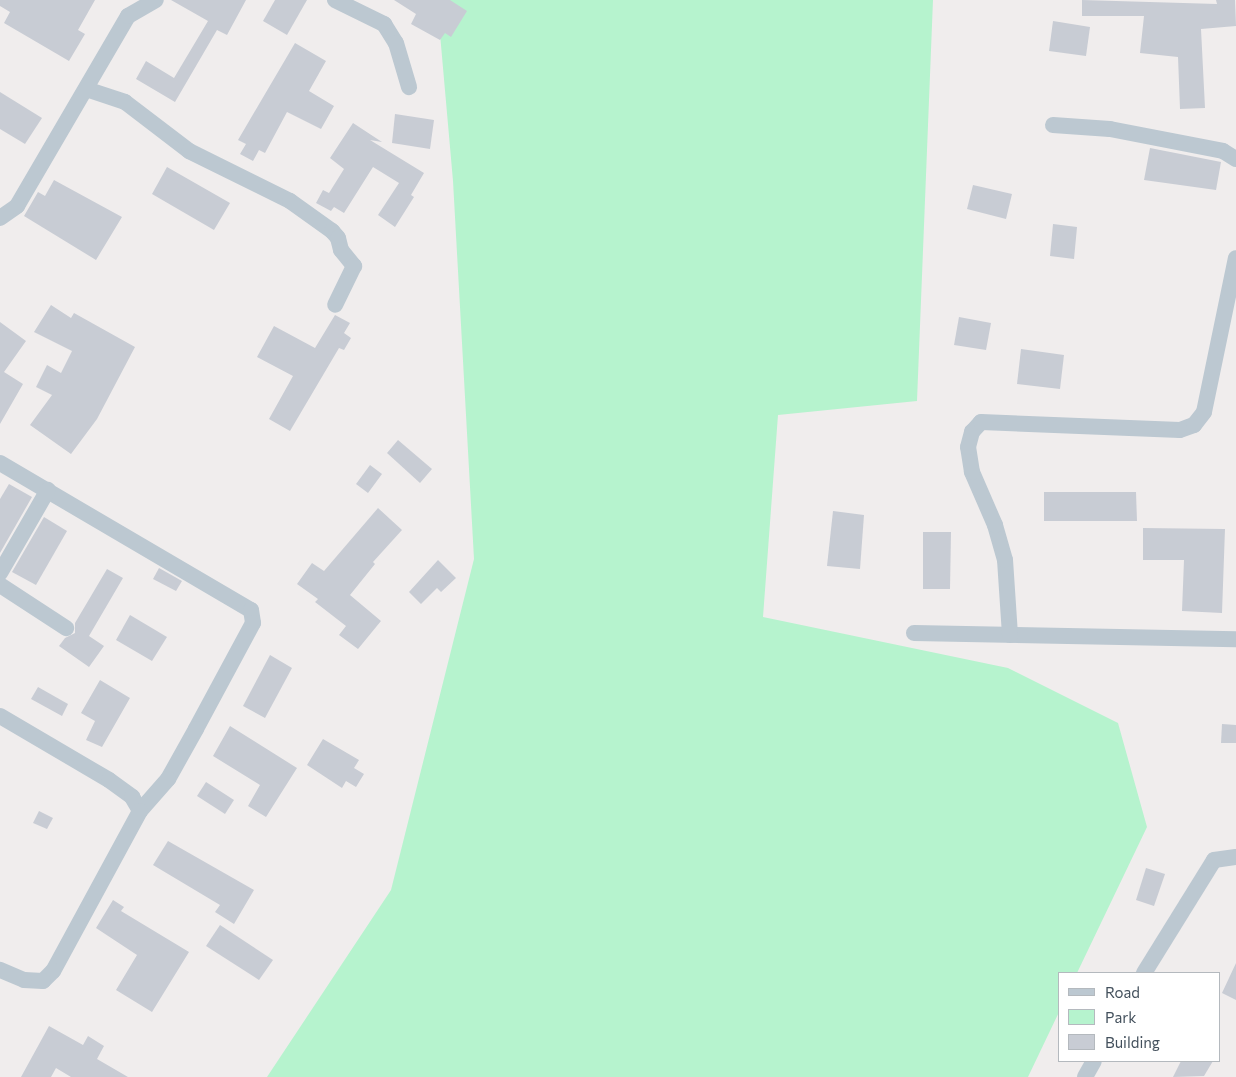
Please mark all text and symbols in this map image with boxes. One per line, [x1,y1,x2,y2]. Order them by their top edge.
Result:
legend [1058,972,1221,1062]
text: Road [1105,983,1140,1001]
text: Park [1105,1008,1136,1026]
text: Building [1105,1033,1160,1051]

